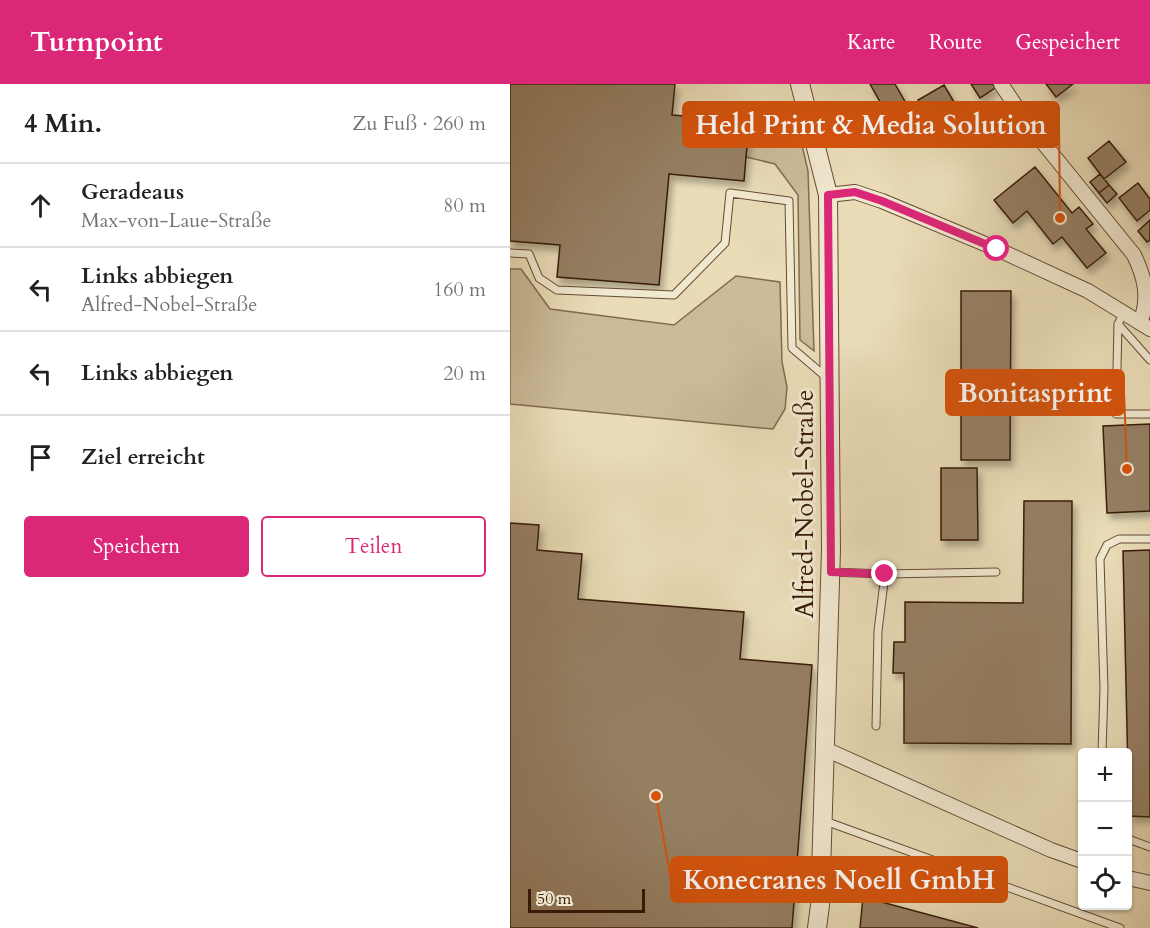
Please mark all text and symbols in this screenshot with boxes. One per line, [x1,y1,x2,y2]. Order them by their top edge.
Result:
text: Turnpoint [30,23,163,61]
text: Karte [847,28,896,57]
text: Route [929,28,982,57]
text: Gespeichert [1015,28,1120,57]
callout: Held Print & Media Solution [683,102,1059,147]
text: 4 Min. [24,106,102,141]
text: Held Print & Media Solution [695,107,1047,144]
text: Zu Fuß · 260 m [352,110,486,137]
text: Geradeaus [81,177,184,207]
icon: ahead [24,189,57,222]
text: 80 m [443,192,486,219]
text: Max-von-Laue-Straße [81,207,272,234]
route start [983,235,1009,261]
text: Links abbiegen [81,261,233,291]
icon: left [24,273,57,306]
text: 160 m [433,276,486,303]
text: Alfred-Nobel-Straße [81,291,257,318]
icon: left [24,357,57,390]
text: Links abbiegen [81,358,233,388]
text: 20 m [443,360,486,387]
callout: Bonitasprint [946,370,1124,415]
text: Bonitasprint [958,375,1112,412]
street label: Alfred-Nobel-Straße [787,389,822,619]
icon: arrive [24,441,57,474]
text: Ziel erreicht [81,442,205,472]
button: Speichern [24,516,249,577]
button: Teilen [261,516,486,577]
route end [871,560,897,586]
map controls [1078,748,1132,910]
button: + [1078,748,1132,802]
button: − [1078,802,1132,856]
button: locate [1078,856,1132,910]
callout: Konecranes Noell GmbH [671,857,1007,902]
text: Konecranes Noell GmbH [683,862,995,899]
scale bar [528,886,645,914]
text: 50 m [537,888,571,910]

